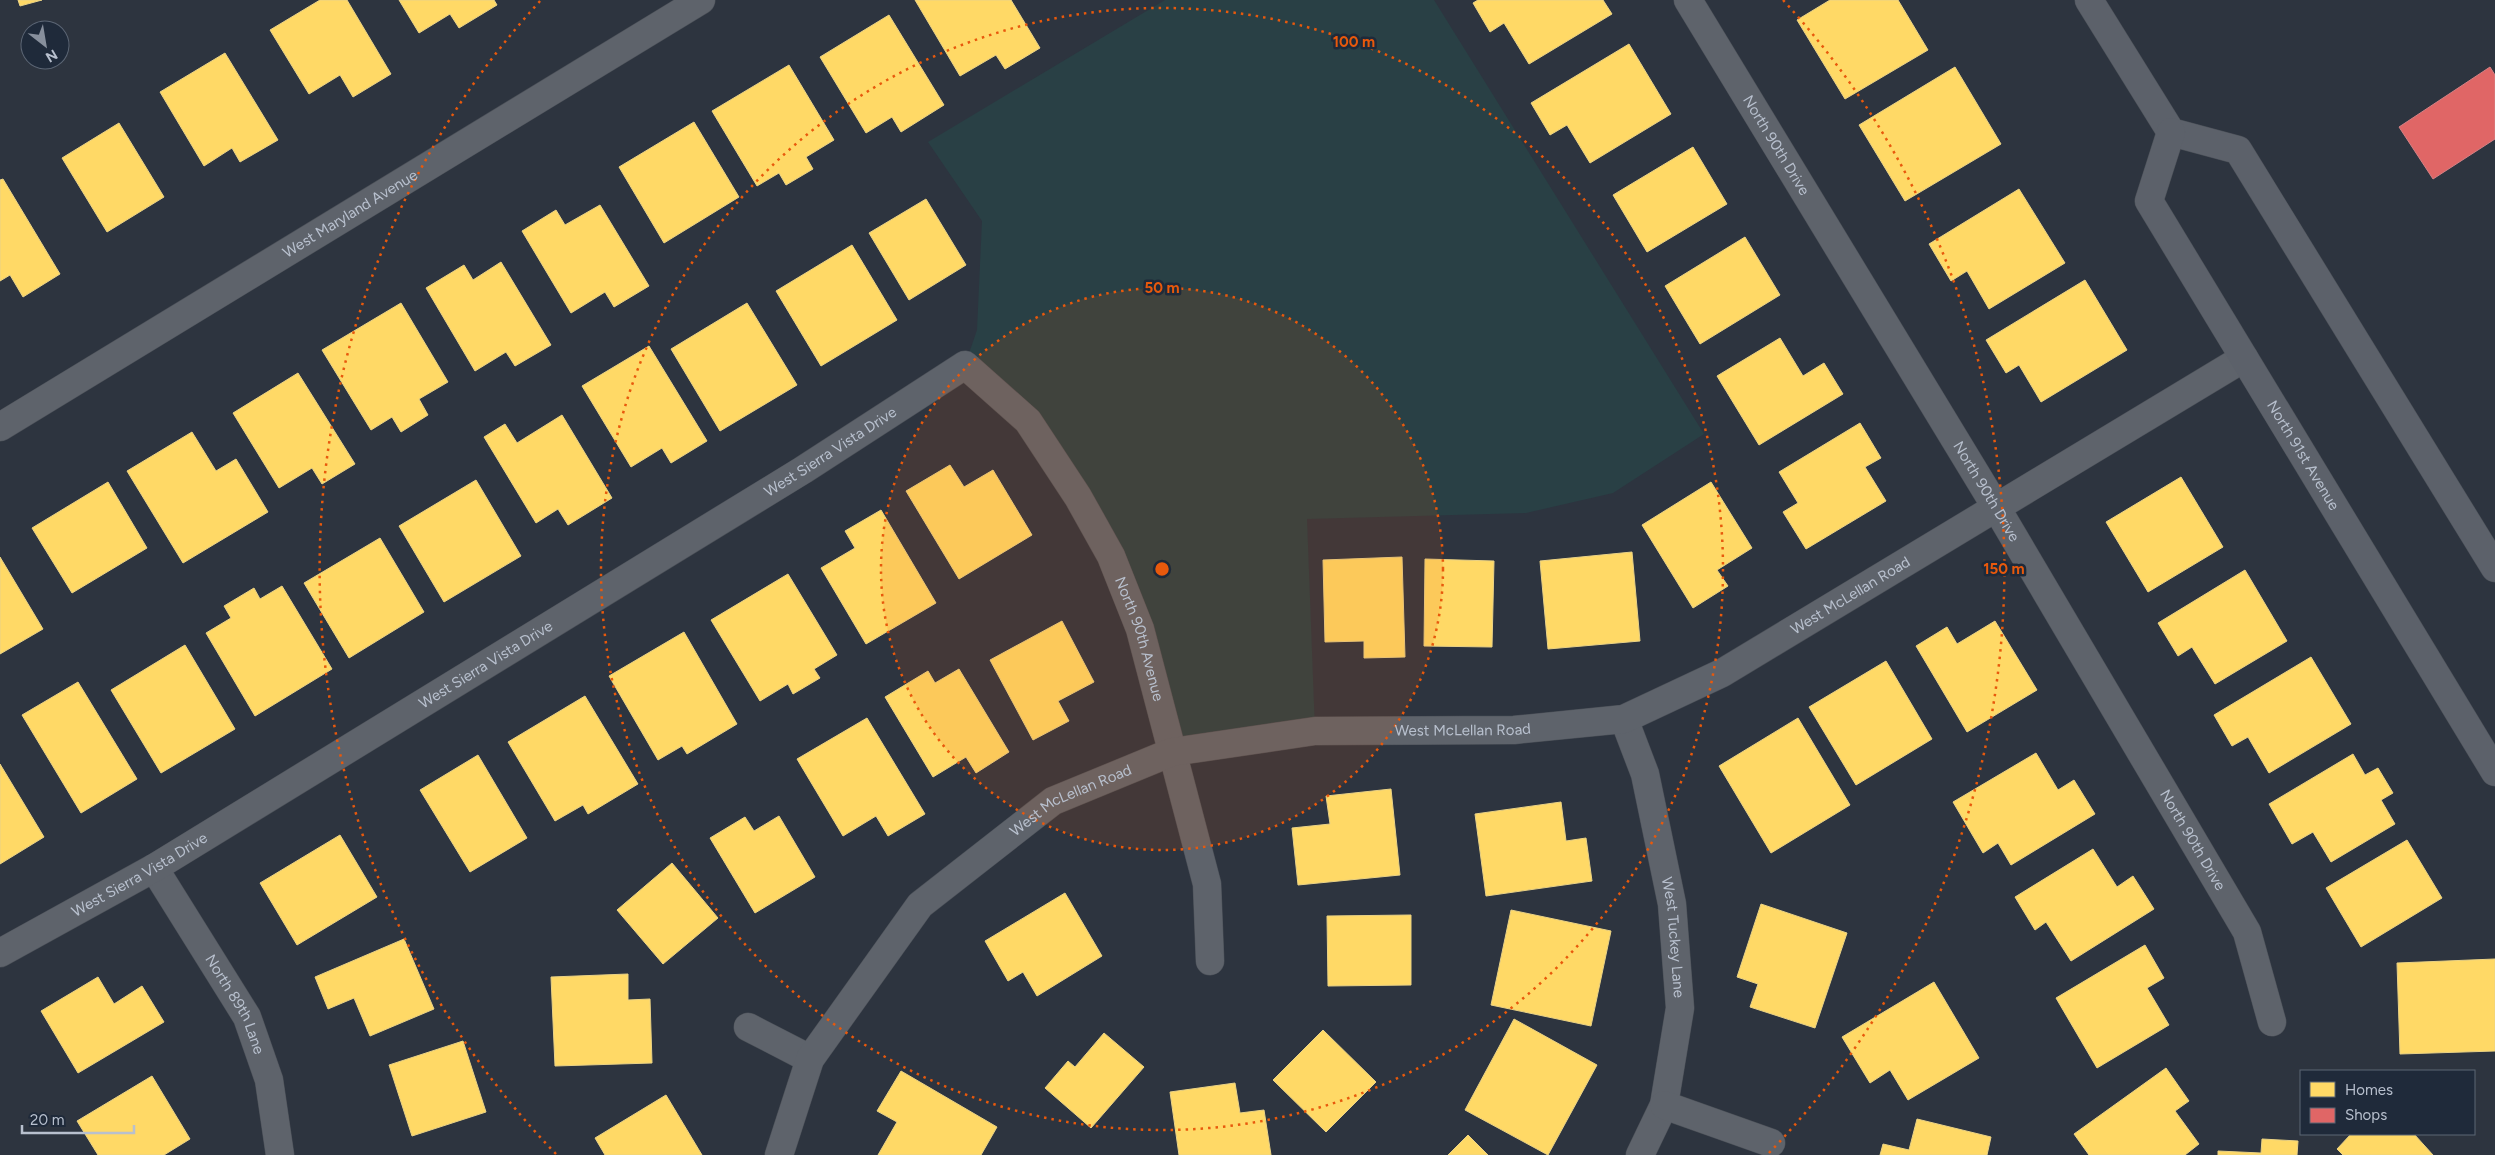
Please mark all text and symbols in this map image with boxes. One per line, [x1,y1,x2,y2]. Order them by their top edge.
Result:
north arrow [20,20,70,70]
text: 100 m [1333,33,1375,51]
text: N [42,46,60,66]
street label: North 90th Drive [1739,92,1813,199]
street label: West Maryland Avenue [280,166,421,262]
text: 50 m [1144,279,1180,297]
street label: North 91st Avenue [2263,397,2343,514]
street label: West Sierra Vista Drive [761,403,900,501]
street label: North 90th Drive [1949,438,2023,545]
street label: West McLellan Road [1787,553,1913,638]
centre of rings [1153,560,1171,578]
text: 150 m [1983,560,2025,578]
street label: North 90th Avenue [1111,574,1168,703]
street label: West Sierra Vista Drive [416,617,556,712]
street label: West McLellan Road [1395,719,1532,740]
street label: West McLellan Road [1006,761,1134,840]
street label: North 90th Drive [2156,786,2229,894]
street label: West Sierra Vista Drive [69,829,211,921]
street label: West Tuckey Lane [1658,875,1688,998]
street label: North 89th Lane [201,951,268,1057]
legend [2300,1070,2475,1135]
text: Homes [2345,1081,2393,1099]
scale bar [22,1102,135,1134]
text: Shops [2345,1106,2387,1124]
text: 20 m [30,1111,64,1129]

